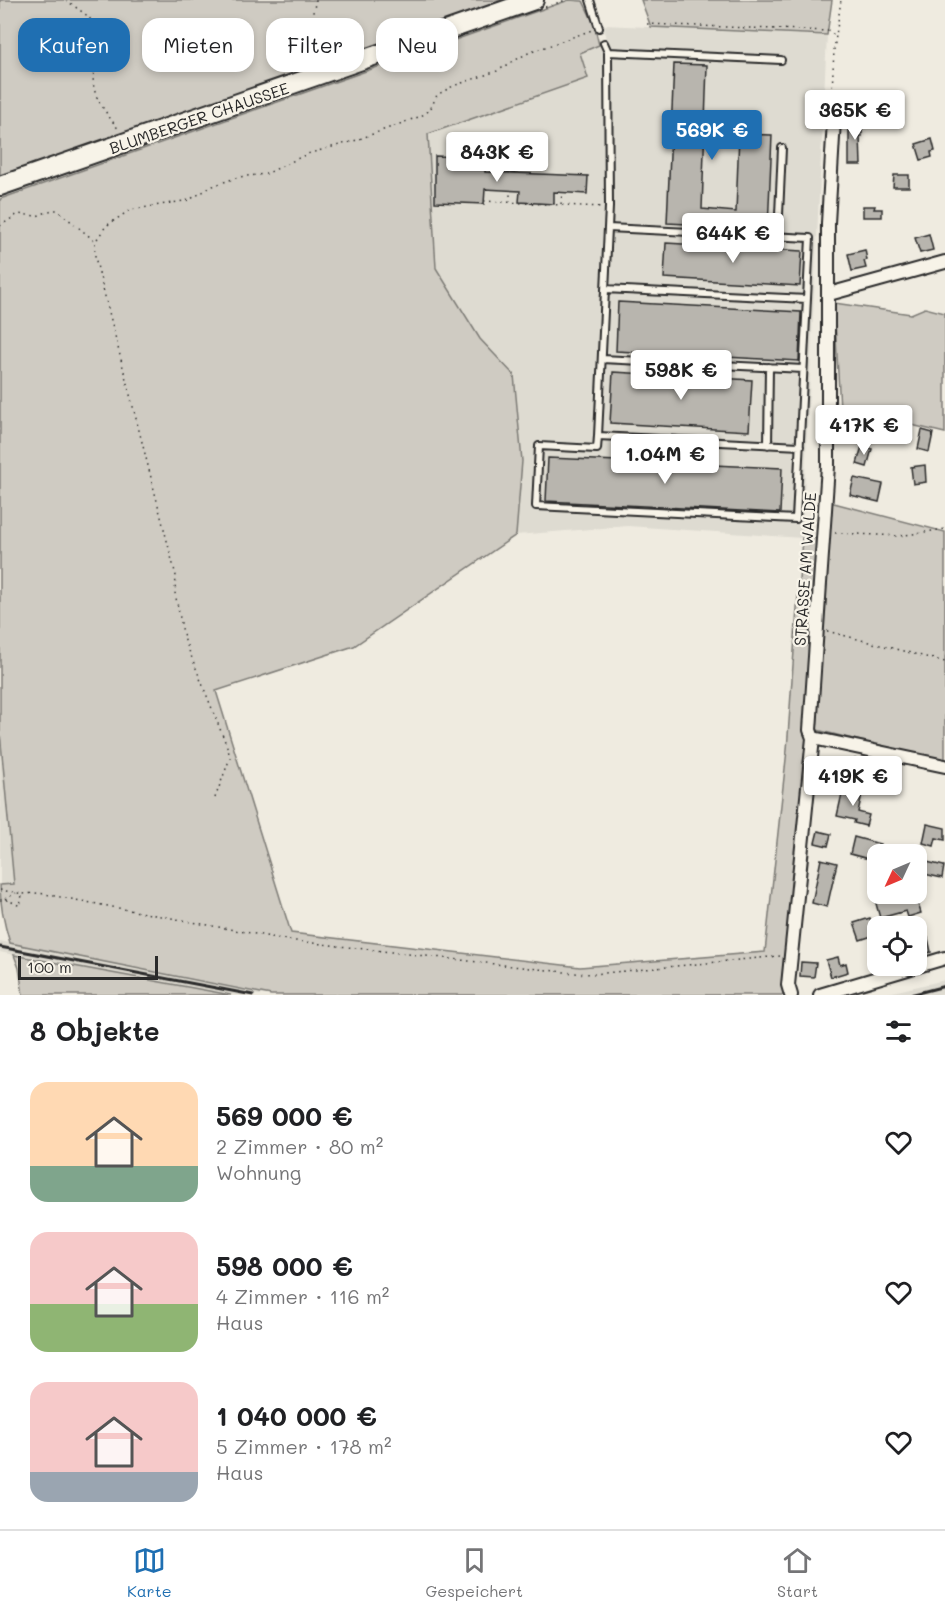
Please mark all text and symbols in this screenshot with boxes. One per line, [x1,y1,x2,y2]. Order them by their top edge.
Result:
chip: Kaufen [18,18,130,72]
chip: Mieten [142,18,254,72]
chip: Filter [266,18,364,72]
chip: Neu [376,18,458,72]
street label: BLUMBERGER CHAUSSEE [106,77,291,158]
pin: 365K € [806,90,904,141]
text: 365K € [819,96,891,122]
pin: 569K € [663,110,761,161]
text: 569K € [676,116,748,142]
pin: 843K € [448,132,546,183]
text: 843K € [460,138,534,164]
pin: 644K € [684,213,782,264]
text: 644K € [696,219,770,245]
pin: 598K € [632,350,730,401]
text: 598K € [645,356,717,382]
pin: 417K € [815,405,913,456]
text: 417K € [829,411,899,437]
pin: 1.04M € [610,434,720,485]
text: 1.04M € [625,440,705,466]
street label: STRASSE AM WALDE [789,491,820,647]
pin: 419K € [804,756,902,807]
text: 419K € [818,762,888,788]
north arrow [867,844,927,904]
map controls [867,844,927,976]
button: locate [867,916,927,976]
scale bar [18,953,158,980]
text: 100 m [27,956,72,977]
text: 8 Objekte [30,1014,159,1048]
icon: filters [882,1015,915,1048]
text: 569 000 € [216,1099,353,1133]
icon: home [78,1106,150,1178]
icon: heart [882,1126,915,1159]
text: 2 Zimmer · 80 m² [216,1133,383,1159]
text: Wohnung [216,1159,301,1185]
text: 598 000 € [216,1249,353,1283]
icon: home [78,1256,150,1328]
icon: heart [882,1276,915,1309]
text: 4 Zimmer · 116 m² [216,1283,389,1309]
text: Haus [216,1309,263,1335]
text: 1 040 000 € [216,1399,377,1433]
icon: home [78,1406,150,1478]
icon: heart [882,1426,915,1459]
text: 5 Zimmer · 178 m² [216,1433,392,1459]
text: Haus [216,1459,263,1485]
tab: Karte [127,1544,172,1601]
tab: Gespeichert [425,1544,523,1601]
tab: Start [777,1544,818,1601]

